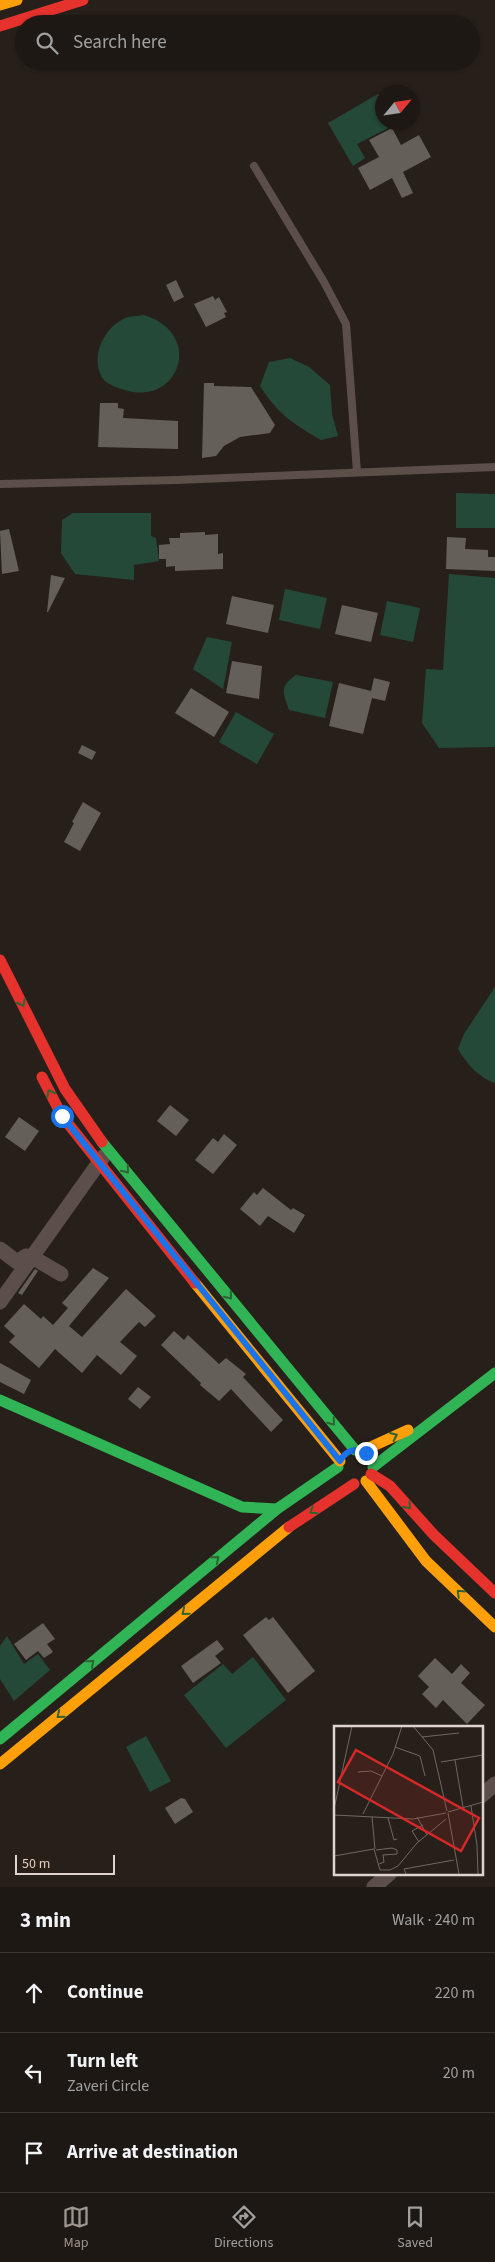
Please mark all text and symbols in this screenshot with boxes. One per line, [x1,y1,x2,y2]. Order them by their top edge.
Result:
search box [15,15,480,70]
icon: search [33,29,61,57]
text: Search here [73,29,167,56]
north arrow [375,85,420,130]
one-way arrow [16,998,26,1007]
one-way arrow [46,1089,56,1098]
route start [51,1105,74,1128]
one-way arrow [120,1165,129,1174]
one-way arrow [223,1290,231,1299]
one-way arrow [326,1416,335,1425]
one-way arrow [389,1432,398,1442]
route end [355,1442,378,1465]
one-way arrow [402,1500,411,1509]
one-way arrow [309,1505,318,1514]
one-way arrow [211,1556,220,1565]
one-way arrow [457,1590,466,1599]
one-way arrow [182,1606,191,1615]
one-way arrow [86,1660,95,1669]
one-way arrow [57,1709,66,1717]
inset map [334,1726,482,1874]
scale bar [15,1852,115,1875]
text: 50 m [22,1854,50,1874]
text: 3 min [20,1905,71,1935]
text: Walk · 240 m [392,1909,475,1931]
icon: ahead [20,1979,48,2007]
text: Continue [67,1979,144,2006]
text: 220 m [435,1982,475,2004]
text: Turn left [67,2048,138,2075]
icon: left [20,2059,48,2087]
text: 20 m [443,2062,475,2084]
text: Zaveri Circle [67,2075,149,2097]
icon: arrive [20,2139,48,2167]
text: Arrive at destination [67,2139,238,2166]
tab: Map [62,2203,90,2253]
tab: Directions [214,2203,273,2253]
tab: Saved [397,2203,433,2253]

